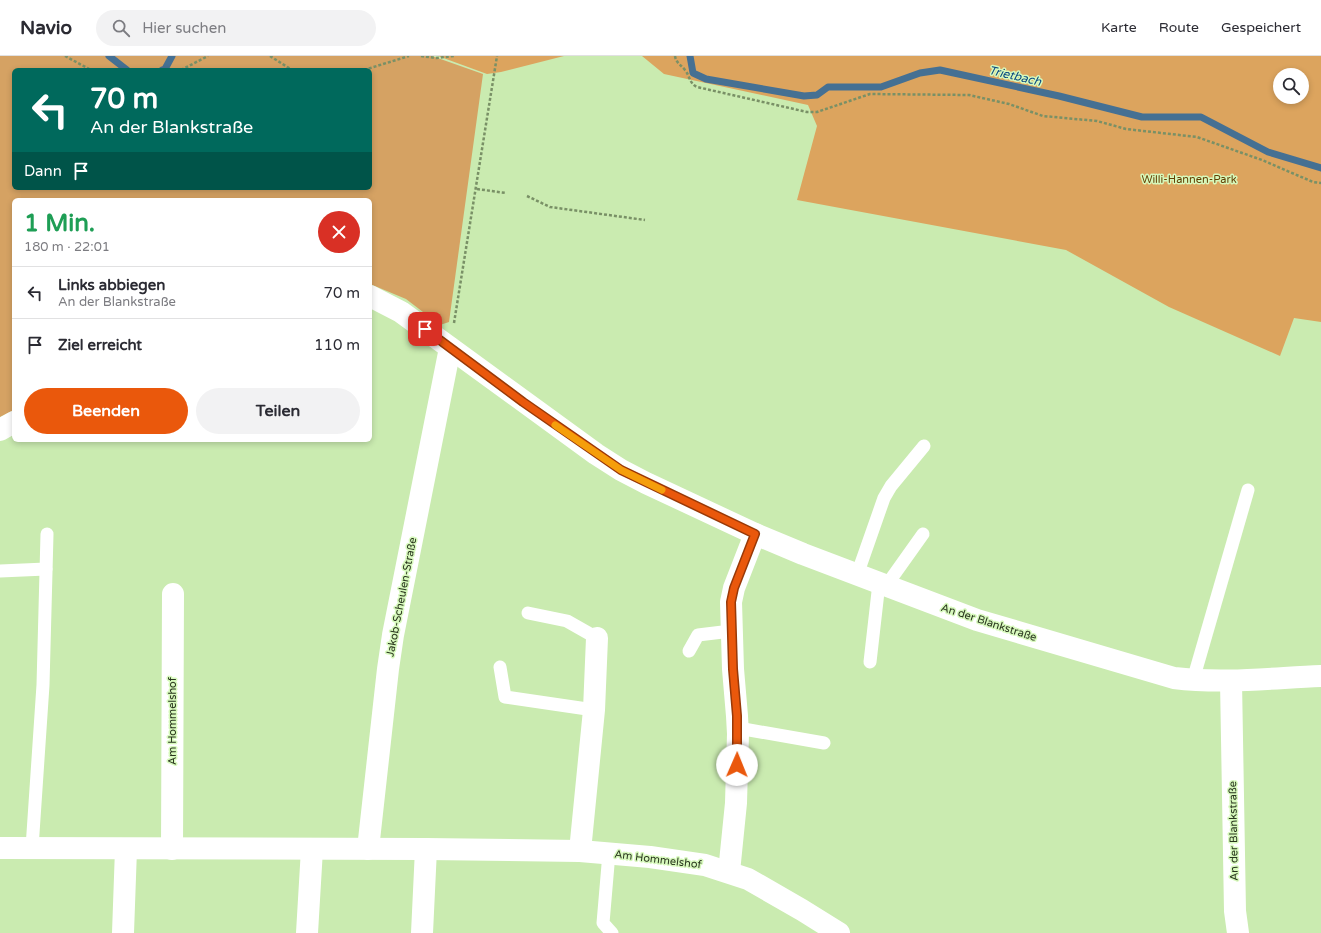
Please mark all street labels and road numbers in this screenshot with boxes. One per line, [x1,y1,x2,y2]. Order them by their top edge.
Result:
street label: Jakob-Scheulen-Straße [384,536,419,658]
street label: An der Blankstraße [939,601,1038,644]
street label: Am Hommelshof [166,676,179,765]
street label: An der Blankstraße [1226,781,1241,881]
street label: Am Hommelshof [614,848,703,871]

